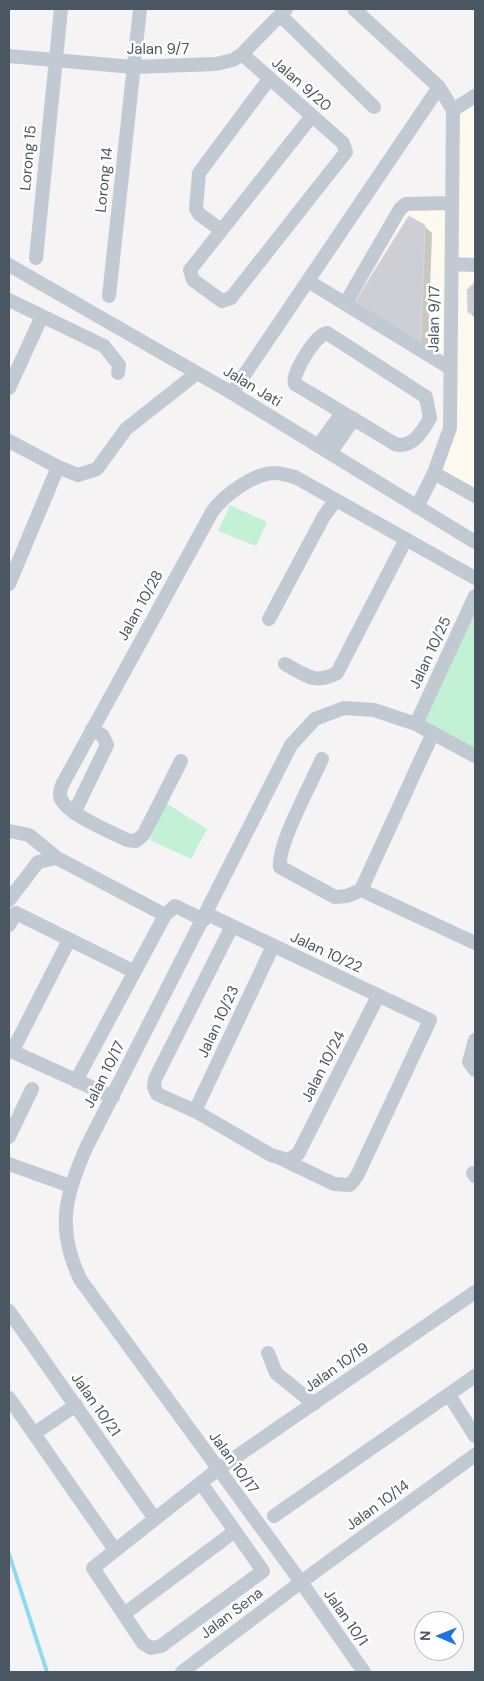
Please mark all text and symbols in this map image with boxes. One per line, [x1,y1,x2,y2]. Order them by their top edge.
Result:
street label: Jalan 9/7 [127,41,189,59]
street label: Jalan 9/20 [268,54,334,116]
street label: Lorong 15 [17,125,41,191]
street label: Lorong 14 [93,147,117,213]
street label: Jalan 9/17 [425,285,445,353]
street label: Jalan Jati [220,363,284,411]
street label: Jalan 10/28 [114,568,168,644]
street label: Jalan 10/25 [406,614,456,692]
street label: Jalan 10/22 [287,929,365,977]
street label: Jalan 10/23 [194,983,244,1061]
street label: Jalan 10/24 [298,1028,350,1106]
street label: Jalan 10/17 [80,1039,130,1111]
street label: Jalan 10/19 [301,1339,373,1397]
street label: Jalan 10/21 [67,1370,123,1440]
street label: Jalan 10/17 [204,1428,262,1498]
street label: Jalan 10/14 [343,1477,413,1535]
street label: Jalan Sena [197,1585,267,1643]
street label: Jalan 10/1 [319,1586,371,1650]
north arrow [414,1611,464,1661]
text: N [416,1630,434,1641]

